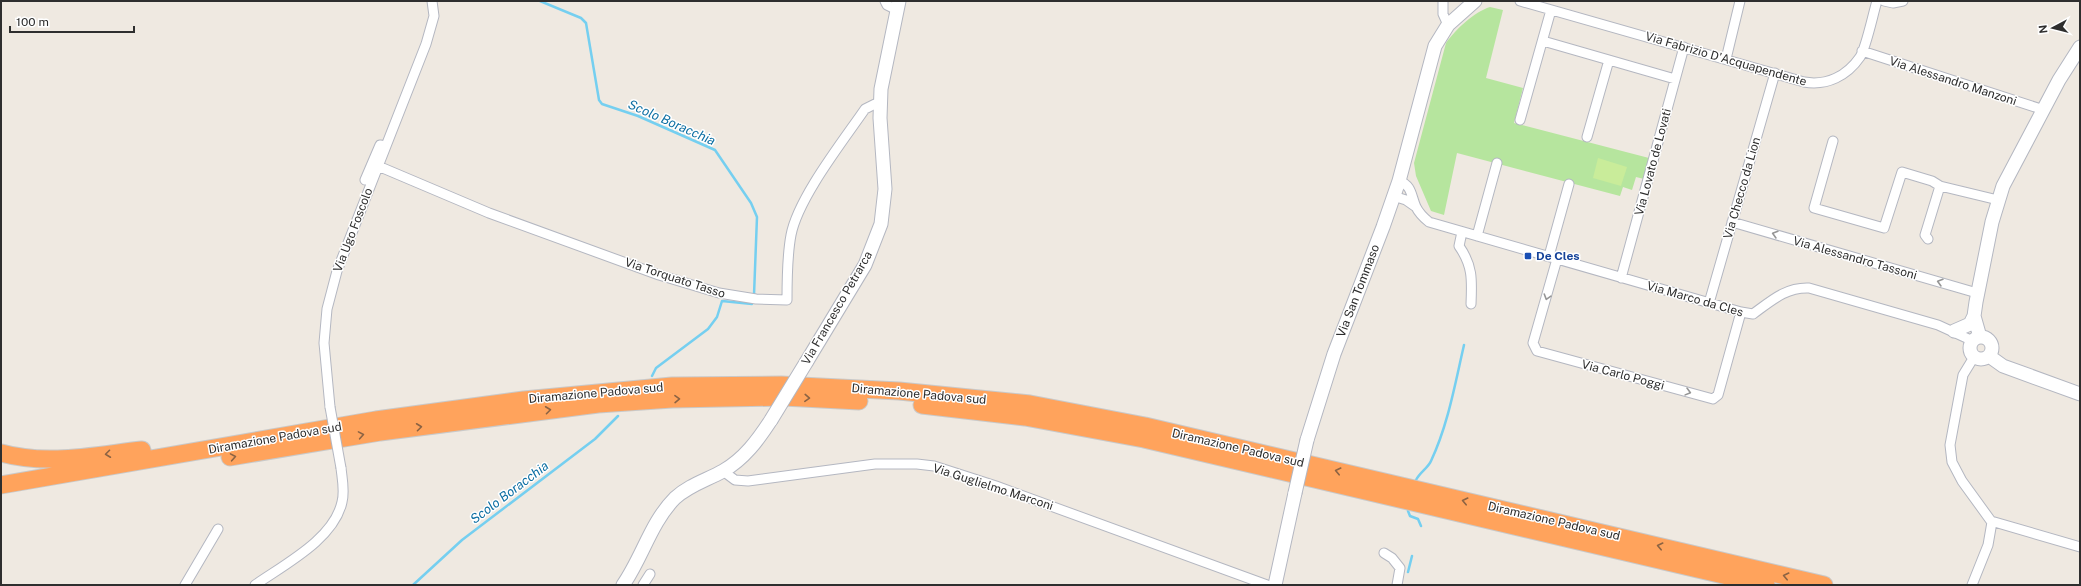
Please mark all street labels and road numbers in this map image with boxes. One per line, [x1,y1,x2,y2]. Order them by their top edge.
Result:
street label: Via Fabrizio D'Acquapendente [1644,29,1808,89]
street label: Via Alessandro Manzoni [1888,54,2018,108]
street label: Via Lovato de Lovati [1632,107,1674,217]
street label: Via Checco da Lion [1721,135,1763,241]
street label: Via Ugo Foscolo [331,186,376,274]
street label: Via Alessandro Tassoni [1791,234,1919,282]
street label: Via San Tommaso [1334,242,1382,339]
street label: Via Francesco Petrarca [799,249,875,367]
street label: Via Torquato Tasso [623,255,727,301]
street label: Via Marco da Cles [1645,279,1745,319]
street label: Via Carlo Poggi [1580,357,1666,393]
street label: Diramazione Padova sud [528,380,664,406]
street label: Diramazione Padova sud [851,381,987,407]
street label: Diramazione Padova sud [207,419,343,457]
street label: Diramazione Padova sud [1171,426,1305,470]
street label: Via Guglielmo Marconi [931,461,1055,513]
street label: Diramazione Padova sud [1487,499,1621,543]

